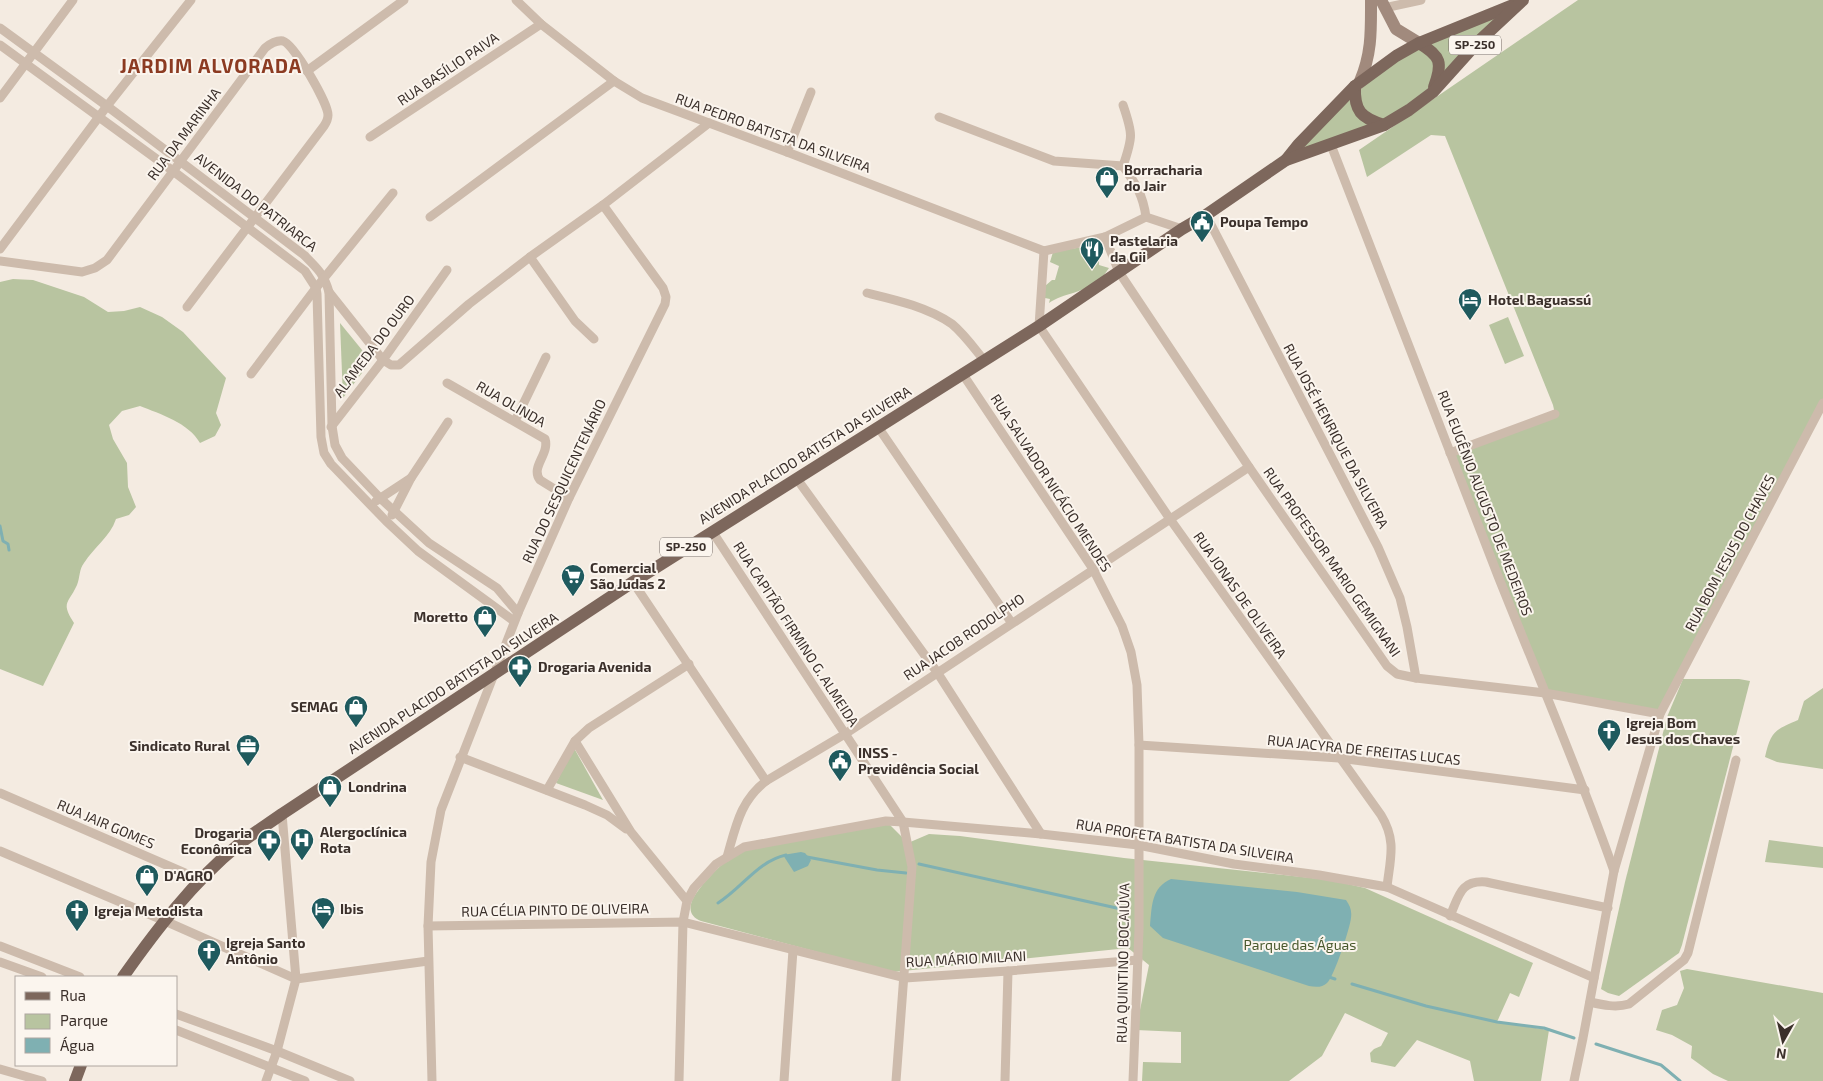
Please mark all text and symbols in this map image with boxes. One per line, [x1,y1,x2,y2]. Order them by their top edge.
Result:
street label: RUA BASÍLIO PAIVA [394,28,502,109]
road number: SP-250 [1449,36,1501,54]
district label: JARDIM ALVORADA [120,54,302,77]
street label: RUA DA MARINHA [143,84,224,183]
street label: RUA PEDRO BATISTA DA SILVEIRA [673,89,873,176]
street label: AVENIDA DO PATRIARCA [192,148,321,255]
place label: Borracharia do Jair [1124,161,1202,194]
shop icon: Borracharia do Jair [1094,165,1120,199]
public building icon: Poupa Tempo [1189,209,1215,243]
place label: Poupa Tempo [1220,213,1308,230]
place label: Pastelaria da Gii [1110,232,1178,265]
restaurant icon: Pastelaria da Gii [1079,236,1105,270]
hotel icon: Hotel Baguassú [1457,287,1483,321]
street label: ALAMEDA DO OURO [330,291,418,400]
place label: Hotel Baguassú [1488,291,1591,308]
street label: RUA JOSÉ HENRIQUE DA SILVEIRA [1280,340,1393,531]
street label: RUA OLINDA [473,377,549,430]
street label: AVENIDA PLACIDO BATISTA DA SILVEIRA [695,382,914,527]
street label: RUA EUGÊNIO AUGUSTO DE MEDEIROS [1434,388,1537,618]
street label: RUA SALVADOR NICÁCIO MENDES [988,391,1115,575]
street label: RUA DO SESQUICENTENÁRIO [518,396,609,566]
street label: RUA PROFESSOR MARIO GEMIGNANI [1260,464,1405,660]
street label: RUA BOM JESUS DO CHAVES [1681,471,1778,634]
street label: RUA JONAS DE OLIVEIRA [1190,528,1291,662]
road number: SP-250 [660,538,712,556]
street label: RUA CAPITÃO FIRMINO G. ALMEIDA [730,538,863,730]
place label: Comercial São Judas 2 [590,559,666,592]
supermarket icon: Comercial São Judas 2 [560,563,586,597]
street label: RUA JACOB RODOLPHO [900,590,1027,683]
shop icon: Moretto [472,604,498,638]
street label: AVENIDA PLACIDO BATISTA DA SILVEIRA [344,608,561,757]
place label: Moretto [413,608,468,625]
pharmacy icon: Drogaria Avenida [507,654,533,688]
place label: Drogaria Avenida [538,658,651,675]
shop icon: SEMAG [343,694,369,728]
place label: SEMAG [291,698,338,715]
place label: Igreja Bom Jesus dos Chaves [1626,714,1740,747]
church icon: Igreja Bom Jesus dos Chaves [1596,718,1622,752]
street label: RUA JACYRA DE FREITAS LUCAS [1266,731,1462,768]
office icon: Sindicato Rural [235,733,261,767]
place label: Sindicato Rural [129,737,230,754]
place label: INSS - Previdência Social [858,744,979,777]
public building icon: INSS - Previdência Social [827,748,853,782]
shop icon: Londrina [317,774,343,808]
place label: Londrina [348,778,407,795]
street label: RUA JAIR GOMES [55,795,158,852]
street label: RUA PROFETA BATISTA DA SILVEIRA [1075,815,1296,866]
place label: Alergoclínica Rota [320,823,407,856]
place label: Drogaria Econômica [181,824,252,857]
hospital icon: Alergoclínica Rota [289,827,315,861]
pharmacy icon: Drogaria Econômica [256,828,282,862]
shop icon: D'AGRO [134,863,160,897]
place label: D'AGRO [164,867,213,884]
street label: RUA QUINTINO BOCAIÚVA [1113,882,1132,1043]
hotel icon: Ibis [310,896,336,930]
church icon: Igreja Metodista [64,898,90,932]
street label: RUA CÉLIA PINTO DE OLIVEIRA [461,899,649,920]
place label: Ibis [340,900,364,917]
place label: Igreja Metodista [94,902,203,919]
place label: Igreja Santo Antônio [226,934,305,967]
park label: Parque das Águas [1244,936,1356,953]
church icon: Igreja Santo Antônio [196,938,222,972]
street label: RUA MÁRIO MILANI [905,947,1027,970]
legend [15,976,178,1066]
text: Rua [60,986,86,1004]
text: Parque [60,1011,108,1029]
north arrow [1758,1016,1808,1066]
text: Água [60,1036,95,1054]
text: N [1775,1045,1787,1063]

